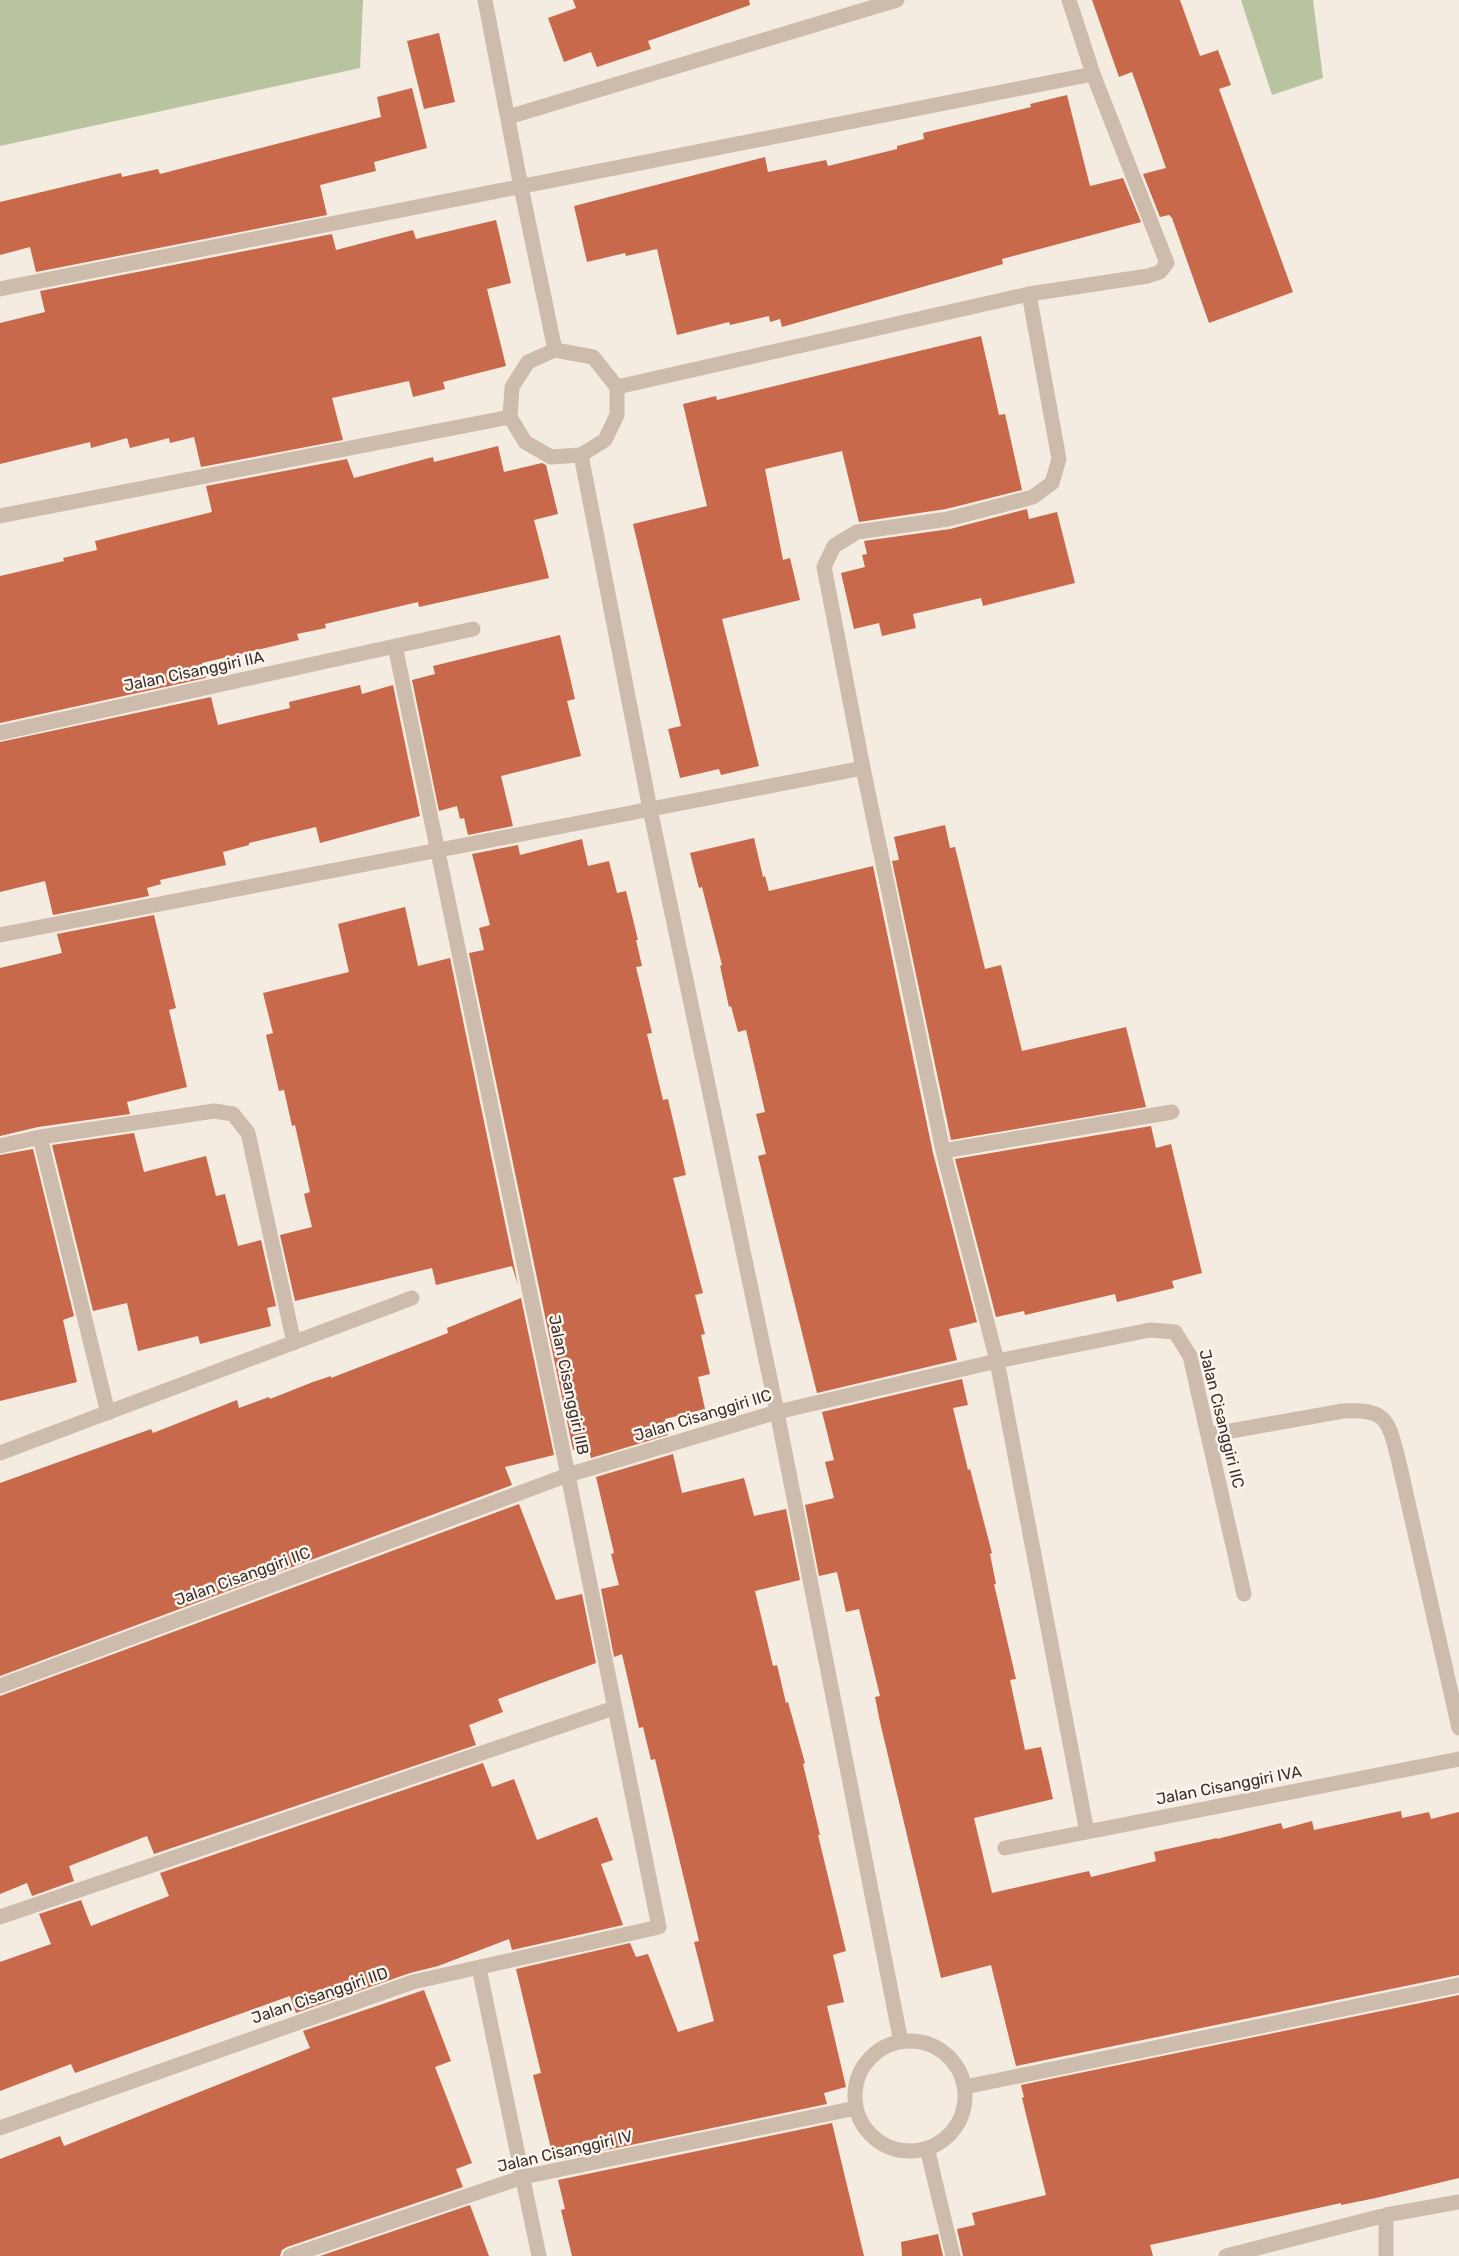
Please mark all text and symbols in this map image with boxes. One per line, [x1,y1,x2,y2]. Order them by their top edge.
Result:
street label: Jalan Cisanggiri IIA [122,648,266,696]
street label: Jalan Cisanggiri IIB [544,1313,592,1457]
street label: Jalan Cisanggiri IIC [1194,1347,1248,1491]
street label: Jalan Cisanggiri IIC [632,1386,774,1446]
street label: Jalan Cisanggiri IIC [173,1544,313,1610]
street label: Jalan Cisanggiri IVA [1154,1762,1304,1810]
street label: Jalan Cisanggiri IID [249,1964,391,2028]
street label: Jalan Cisanggiri IV [496,2127,634,2177]

